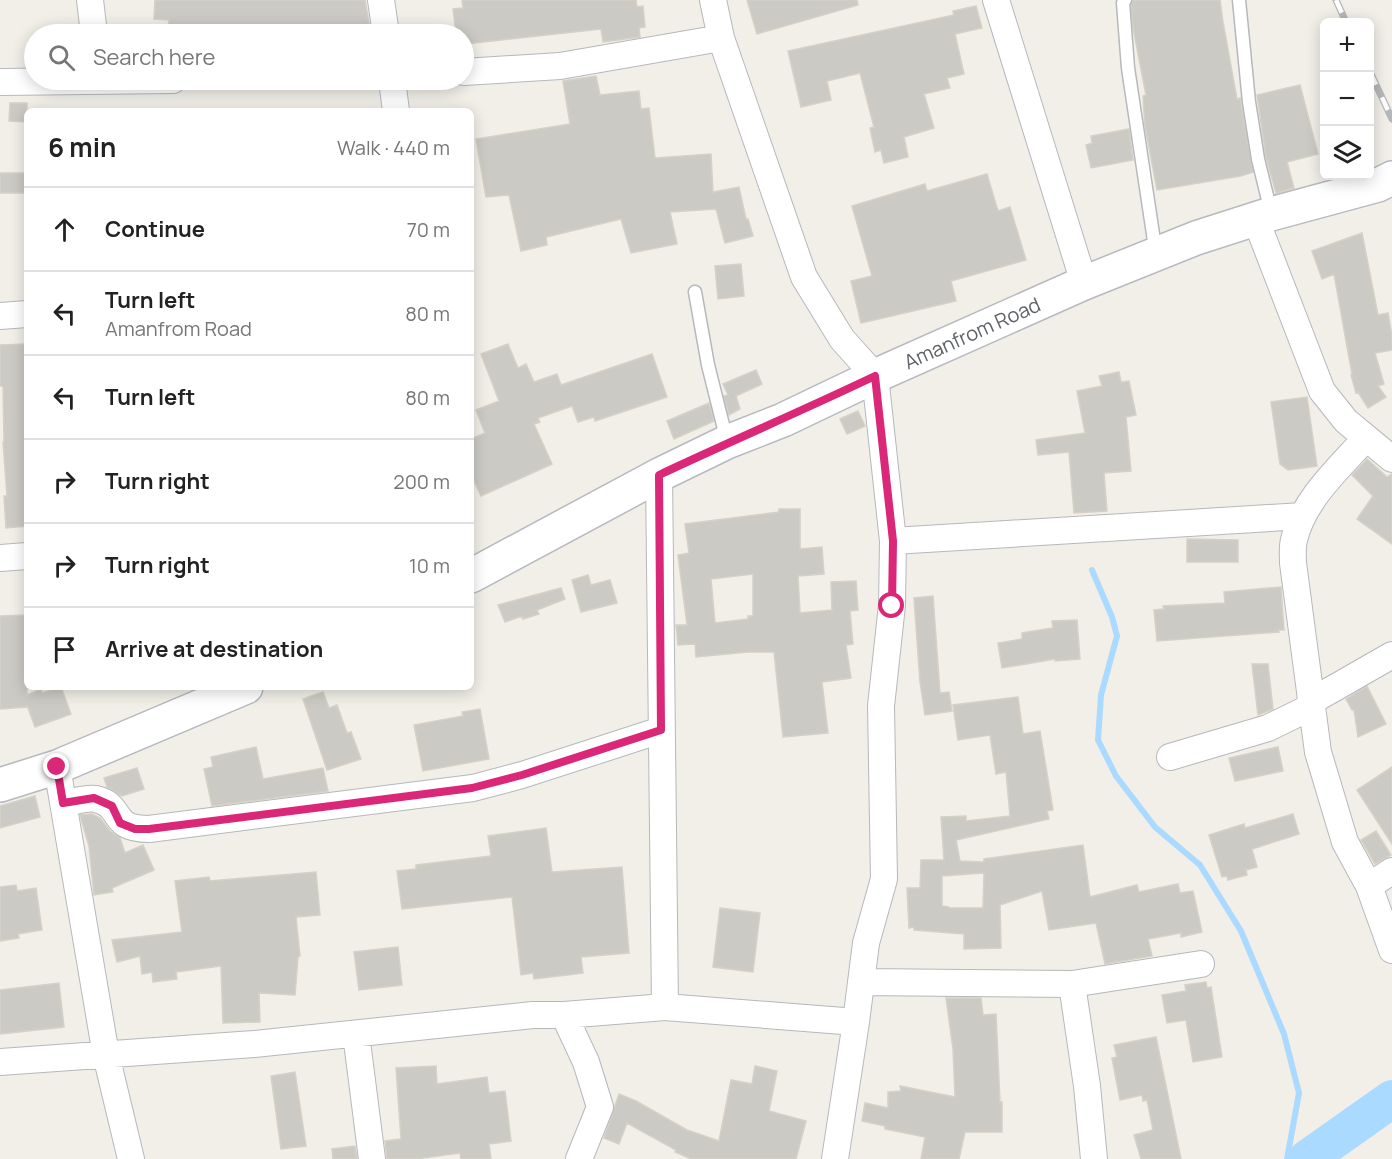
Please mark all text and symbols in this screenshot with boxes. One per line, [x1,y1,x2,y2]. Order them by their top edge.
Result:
map controls [1320,18,1374,180]
button: + [1320,18,1374,72]
search box [24,24,474,90]
icon: search [45,41,78,74]
text: Search here [93,42,215,72]
button: − [1320,72,1374,126]
button: layers [1320,126,1374,180]
text: 6 min [48,129,116,165]
text: Walk · 440 m [337,134,450,161]
icon: ahead [48,213,81,246]
text: Continue [105,214,205,244]
text: 70 m [407,216,450,243]
text: Turn left [105,285,195,315]
street label: Amanfrom Road [899,291,1045,375]
icon: left [48,297,81,330]
text: 80 m [405,300,450,327]
text: Amanfrom Road [105,315,252,342]
icon: left [48,381,81,414]
text: Turn left [105,382,195,412]
text: 80 m [405,384,450,411]
icon: right [48,465,81,498]
text: Turn right [105,466,210,496]
text: 200 m [393,468,450,495]
icon: right [48,549,81,582]
text: Turn right [105,550,210,580]
text: 10 m [409,552,450,579]
route start [878,592,904,618]
icon: arrive [48,633,81,666]
text: Arrive at destination [105,634,323,664]
route end [43,753,69,779]

